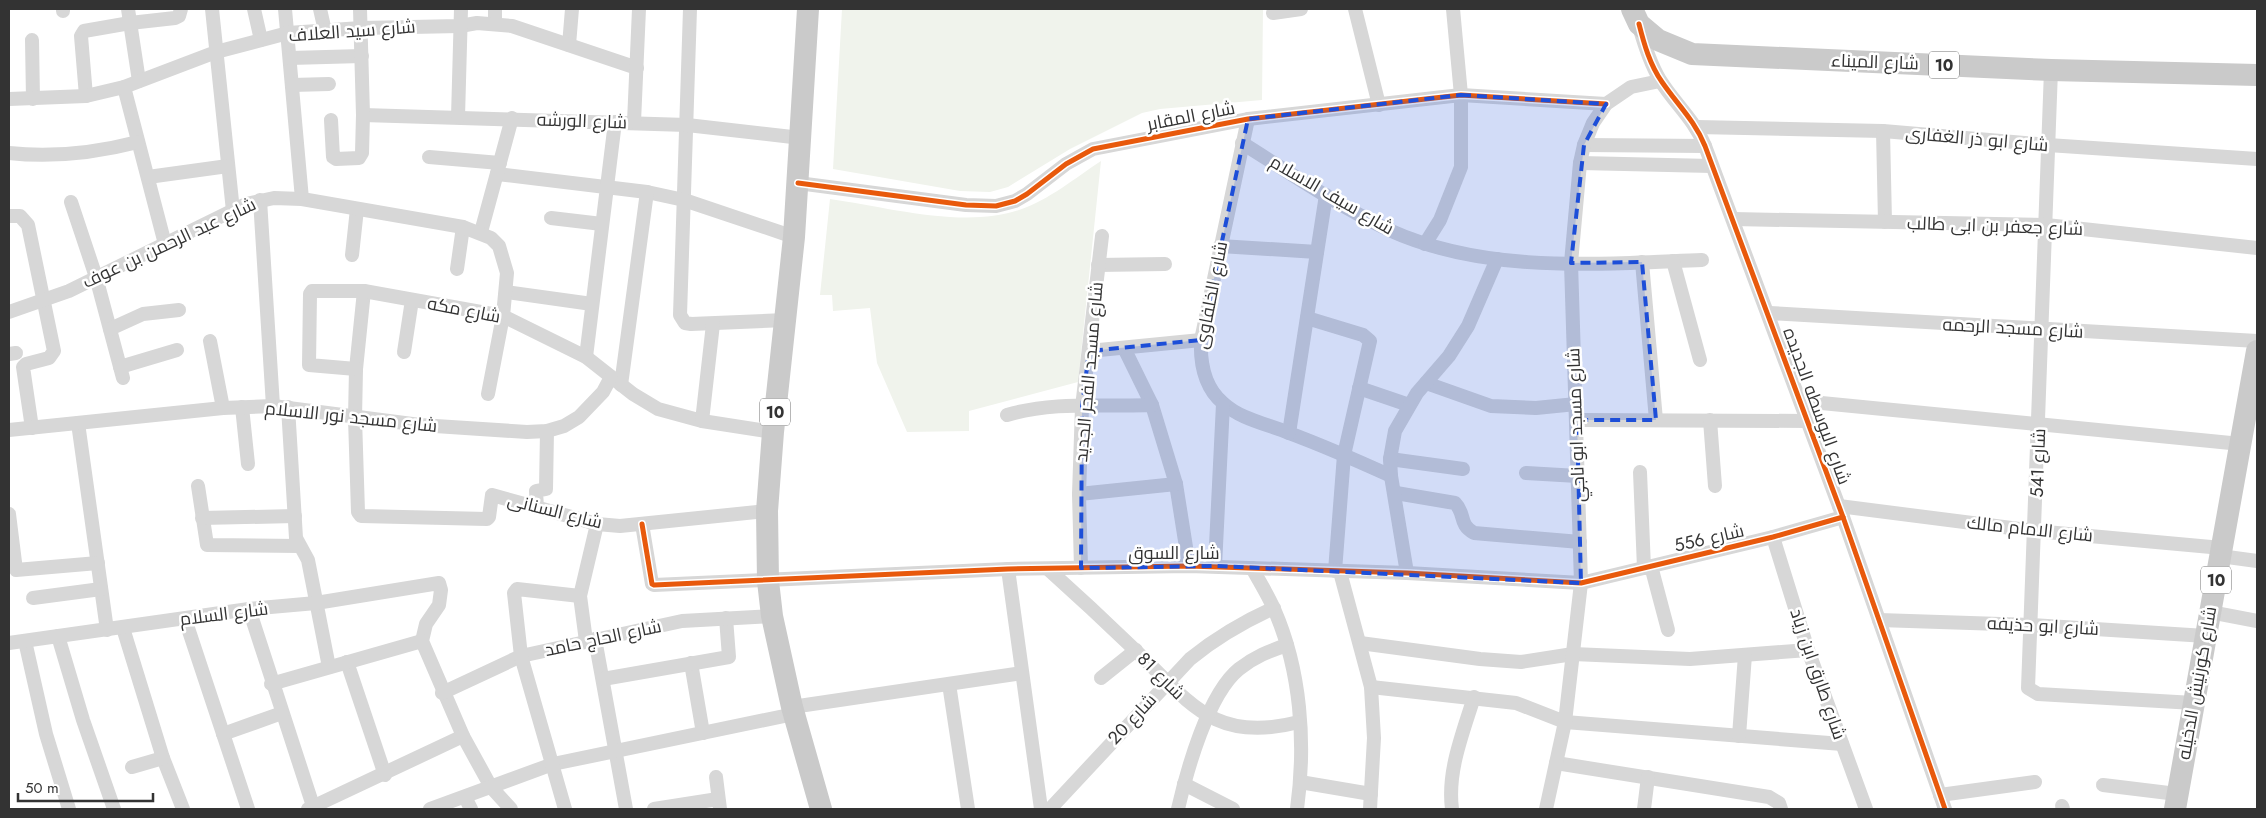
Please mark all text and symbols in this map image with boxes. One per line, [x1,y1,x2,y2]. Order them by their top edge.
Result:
street label: شارع سيد العلاف [288,14,416,48]
street label: شارع الميناء [1831,47,1919,77]
road number: 10 [1929,52,1959,78]
street label: شارع المقابر [1144,95,1237,137]
street label: شارع الورشه [536,106,628,136]
street label: شارع ابو ذر الغفارى [1904,120,2050,158]
street label: شارع سيف الاسلام [1265,149,1399,241]
street label: شارع عبد الرحمن بن عوف [78,191,260,295]
street label: شارع جعفر بن ابى طالب [1907,210,2083,242]
street label: شارع الخلفاوى [1188,239,1234,351]
street label: شارع مسجد الفجر الجديد [1068,281,1110,463]
street label: شارع مكه [425,290,503,330]
street label: شارع مسجد الرحمه [1942,311,2084,345]
street label: شارع البوسطه الجديده [1777,324,1857,488]
street label: شارع مسجد ابو ناجي [1560,347,1593,503]
street label: شارع مسجد نور الاسلام [264,395,438,439]
road number: 10 [760,398,790,426]
street label: شارع 541 [2024,428,2052,498]
street label: شارع السنانى [505,487,605,535]
street label: شارع الامام مالك [1966,509,2094,549]
street label: شارع 556 [1672,517,1746,559]
street label: شارع السوق [1128,540,1220,566]
road number: 10 [2201,566,2231,594]
street label: شارع السلام [178,596,270,632]
street label: شارع كورنيش الدخيله [2171,604,2223,762]
street label: شارع طارق ابن زياد [1783,605,1853,743]
street label: شارع ابو حذيفه [1986,610,2100,642]
street label: شارع الحاج حامد [542,613,664,663]
street label: شارع 81 [1131,646,1191,706]
street label: شارع 20 [1102,688,1162,750]
scale bar [18,770,152,802]
text: 50 m [25,777,59,799]

